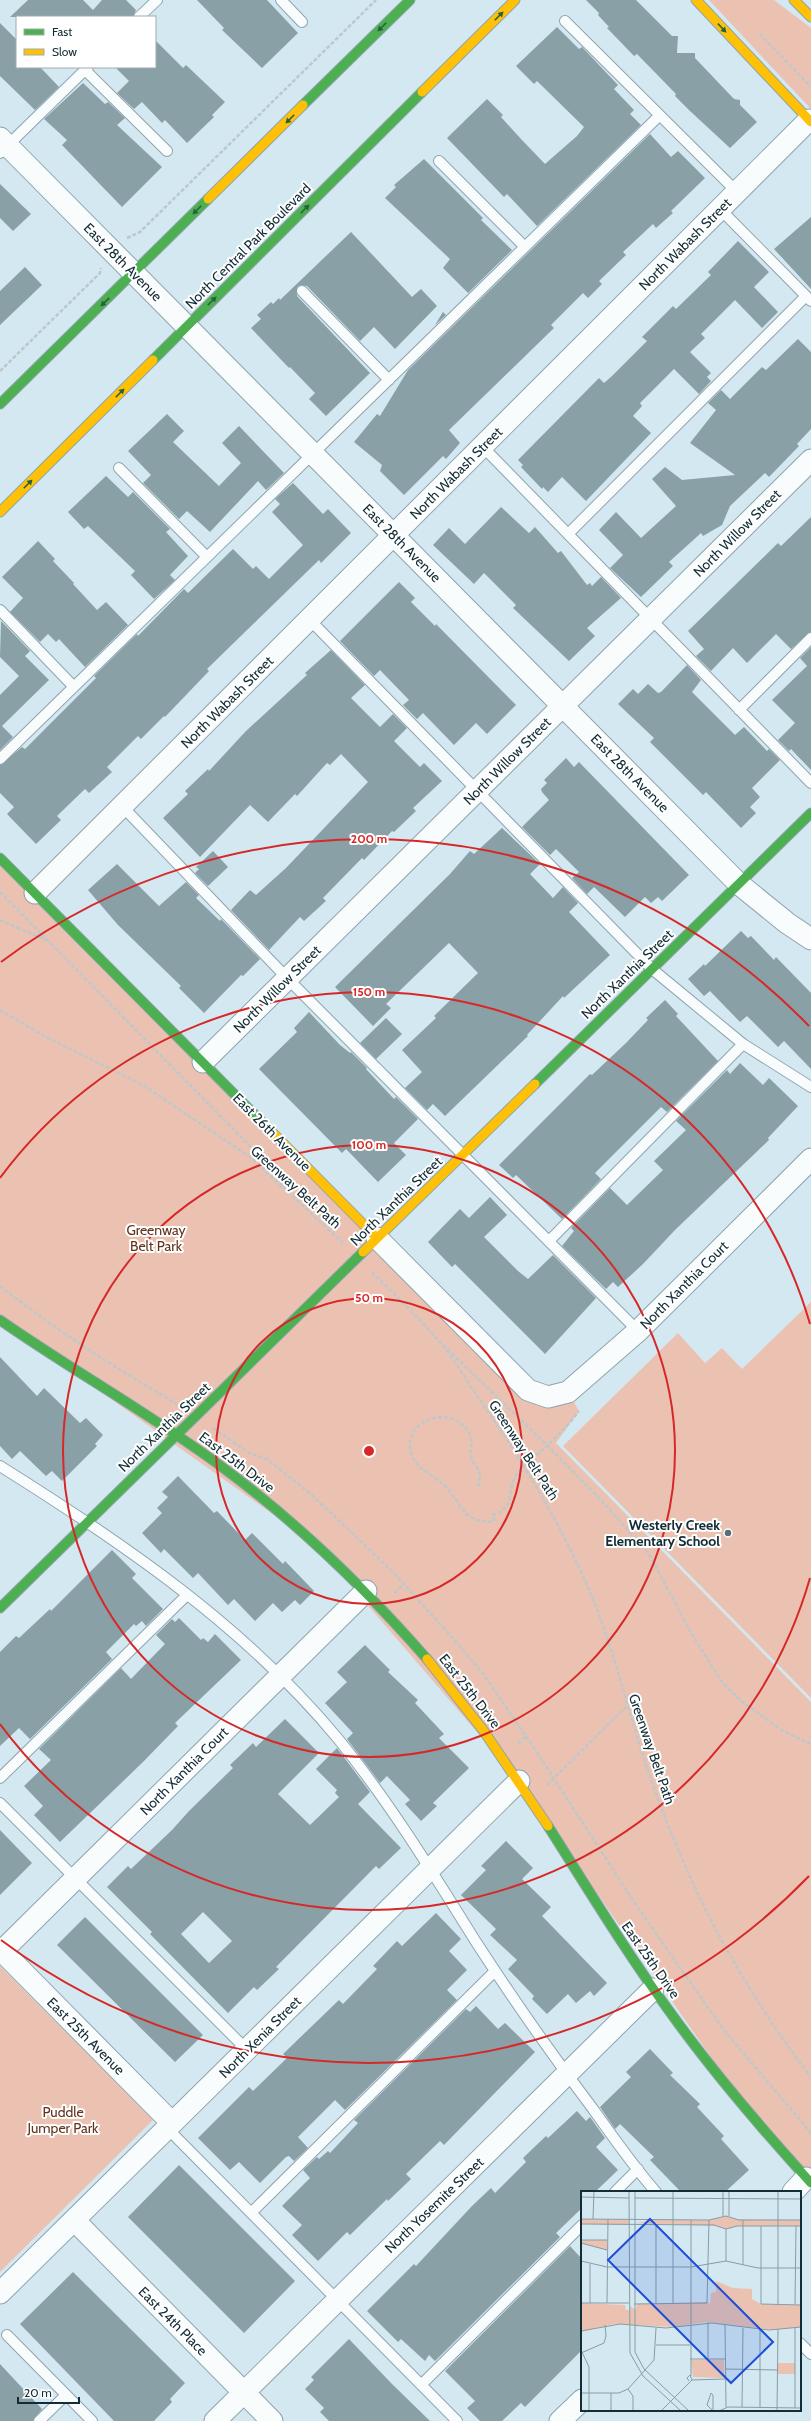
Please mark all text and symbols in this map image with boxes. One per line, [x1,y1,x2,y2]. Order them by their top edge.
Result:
one-way arrow [494,11,504,21]
legend [16,16,156,68]
one-way arrow [377,23,387,32]
one-way arrow [718,23,727,33]
text: Fast [52,24,72,39]
text: Slow [52,44,77,59]
one-way arrow [285,114,295,124]
street label: North Central Park Boulevard [181,179,315,313]
street label: North Wabash Street [635,194,735,294]
one-way arrow [192,205,202,215]
one-way arrow [300,205,310,214]
street label: East 28th Avenue [80,219,166,305]
one-way arrow [207,296,217,306]
one-way arrow [100,297,110,307]
one-way arrow [115,388,125,397]
street label: North Wabash Street [406,423,506,523]
one-way arrow [23,479,33,489]
street label: North Willow Street [689,485,785,581]
street label: East 28th Avenue [359,500,445,586]
street label: North Wabash Street [177,652,277,752]
street label: North Willow Street [459,713,555,809]
street label: East 28th Avenue [587,730,673,816]
text: 200 m [351,831,387,846]
street label: North Xanthia Street [577,925,677,1023]
street label: North Willow Street [229,941,325,1037]
text: 150 m [353,984,385,999]
street label: East 26th Avenue [229,1089,315,1175]
text: 100 m [352,1137,386,1152]
street label: Greenway Belt Path [247,1142,345,1232]
street label: North Xanthia Street [346,1152,446,1250]
park label: Greenway Belt Park [126,1221,186,1255]
street label: North Xanthia Court [636,1237,732,1333]
text: 50 m [355,1290,383,1305]
street label: North Xanthia Street [114,1378,214,1476]
street label: Greenway Belt Path [485,1397,563,1503]
street label: East 25th Drive [196,1428,278,1496]
centre of rings [362,1444,376,1458]
place label: Westerly Creek Elementary School [605,1516,720,1550]
marker: Westerly Creek Elementary School [723,1528,733,1538]
street label: East 25th Drive [435,1650,505,1732]
street label: Greenway Belt Path [625,1691,679,1807]
street label: North Xanthia Court [136,1723,232,1819]
street label: East 25th Drive [618,1918,684,2002]
street label: North Xenia Street [215,1992,305,2082]
street label: East 25th Avenue [43,1993,129,2079]
park label: Puddle Jumper Park [27,2103,99,2137]
street label: North Yosemite Street [381,2153,488,2257]
inset map [581,2191,801,2411]
street label: East 24th Place [135,2283,211,2359]
scale bar [18,2379,79,2405]
text: 20 m [24,2385,52,2400]

